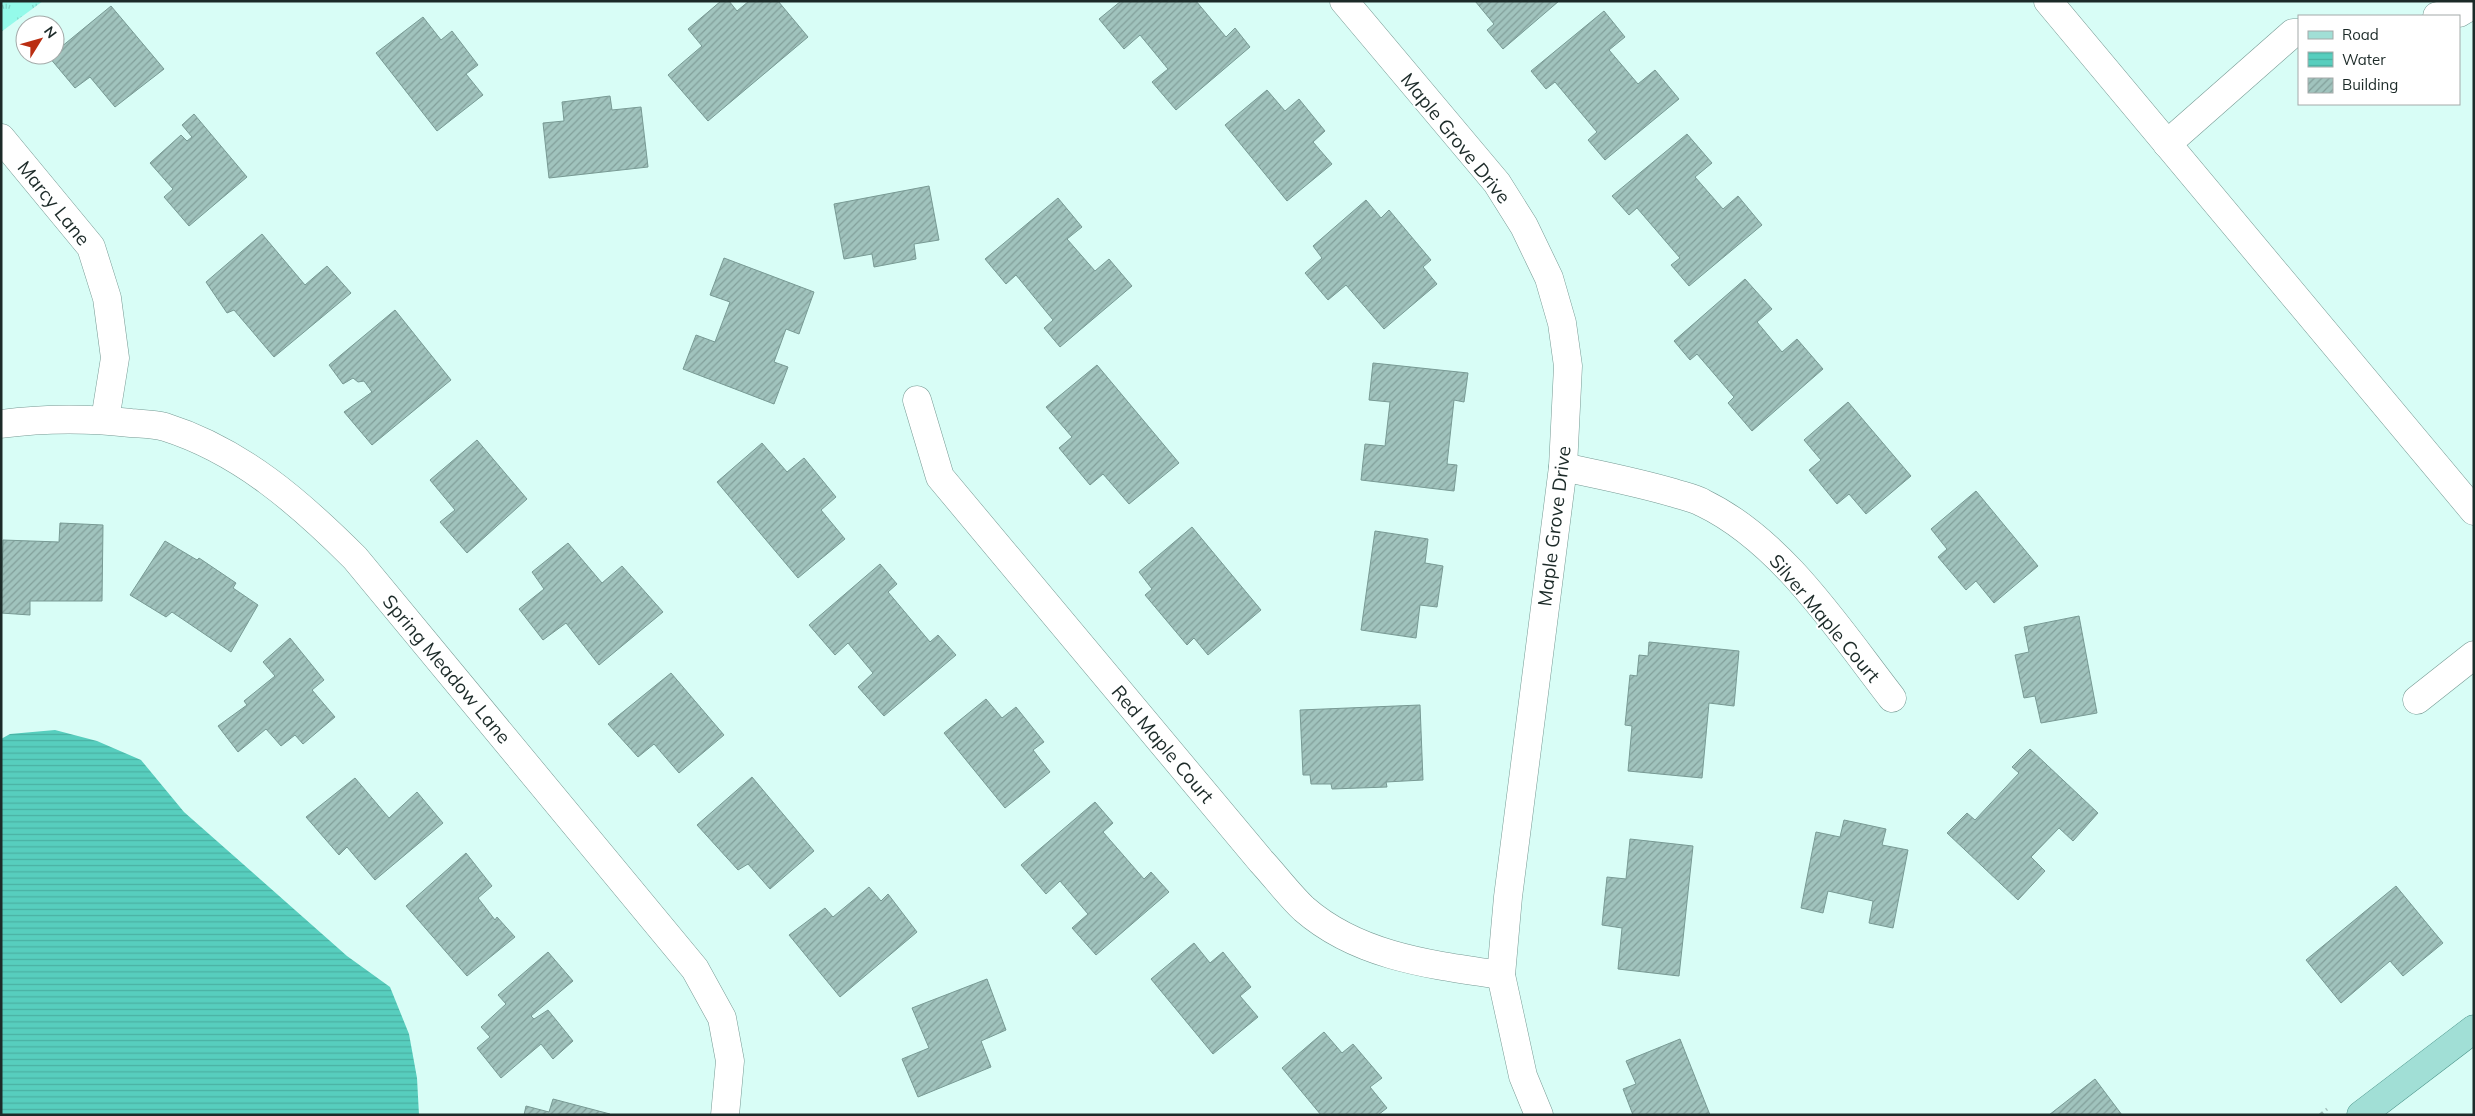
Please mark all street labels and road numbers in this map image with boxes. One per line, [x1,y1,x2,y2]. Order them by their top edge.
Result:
street label: Maple Grove Drive [1396,68,1516,208]
street label: Marcy Lane [13,156,95,250]
street label: Maple Grove Drive [1532,444,1576,608]
street label: Silver Maple Court [1764,549,1886,687]
street label: Spring Meadow Lane [378,590,516,748]
street label: Red Maple Court [1107,680,1220,808]

